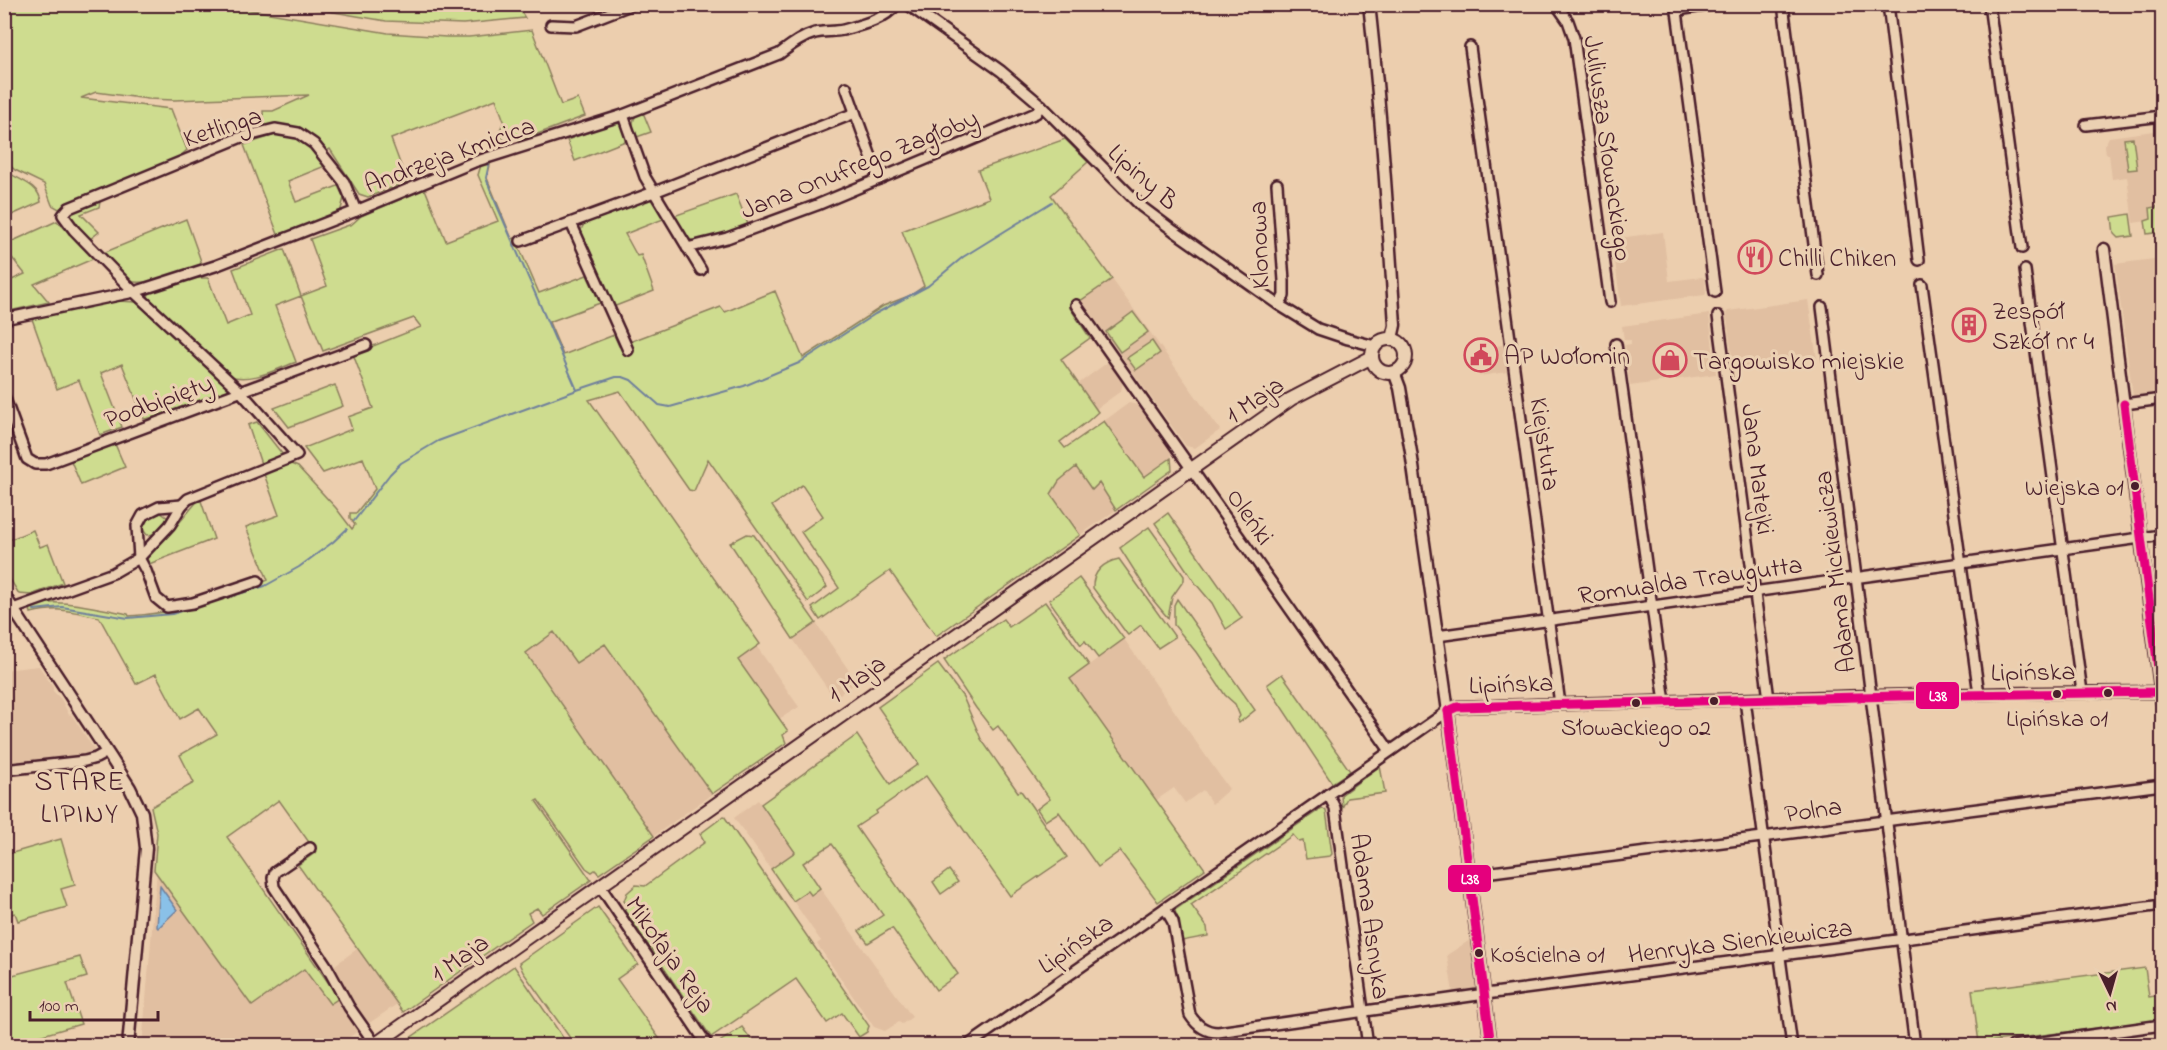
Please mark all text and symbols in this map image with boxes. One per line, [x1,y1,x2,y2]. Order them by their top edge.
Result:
street label: Juliusza Słowackiego [1571,33,1641,264]
street label: Ketlinga [179,98,267,159]
street label: Jana Onufrego Zagłoby [735,101,985,231]
street label: Andrzeja Kmicica [359,108,541,205]
street label: Lipiny B [1098,136,1186,221]
street label: Klonowa [1240,200,1282,290]
restaurant icon: Chilli Chiken [1737,239,1773,275]
place label: Chilli Chiken [1778,241,1896,279]
place label: Zespół Szkół nr 4 [1992,294,2094,362]
building icon: Zespół Szkół nr 4 [1951,307,1987,343]
public building icon: AP Wołomin [1463,337,1499,373]
place label: AP Wołomin [1504,339,1630,377]
shop icon: Targowisko miejskie [1652,342,1688,378]
place label: Targowisko miejskie [1693,344,1905,382]
street label: Podbipięty [99,366,219,440]
street label: 1 Maja [1219,368,1293,435]
street label: Kiejstuta [1518,395,1568,493]
street label: Jana Matejki [1729,402,1783,537]
street label: Adama Mickiewicza [1806,468,1868,675]
place label: Wiejska 01 [2025,472,2124,507]
marker: Wiejska 01 [2129,480,2141,492]
street label: Oleńki [1215,481,1282,554]
street label: Romualda Traugutta [1576,547,1805,617]
street label: 1 Maja [821,647,895,714]
street label: Lipińska [1990,654,2076,694]
street label: Lipińska [1468,666,1554,706]
line badge: L38 [1915,681,1960,710]
text: L38 [1929,685,1947,709]
unlabelled marker [2102,687,2114,699]
marker: Lipińska 01 [2051,688,2063,700]
unlabelled marker [1708,695,1720,707]
marker: Słowackiego 02 [1630,697,1642,709]
place label: Lipińska 01 [2006,703,2108,738]
place label: Słowackiego 02 [1561,712,1711,747]
district label: STARE LIPINY [34,763,126,836]
street label: Polna [1782,789,1845,835]
street label: Adama Asnyka [1338,831,1398,1002]
line badge: L38 [1447,864,1492,893]
text: L38 [1461,868,1479,892]
street label: Mikołaja Reja [614,889,723,1022]
street label: Lipińska [1031,906,1122,985]
street label: Henryka Sienkiewicza [1626,910,1855,976]
street label: 1 Maja [424,926,498,993]
place label: Kościelna 01 [1490,939,1605,974]
marker: Kościelna 01 [1473,947,1485,959]
north arrow [2080,963,2140,1023]
scale bar [30,984,158,1022]
text: 100 m [39,994,79,1020]
text: N [2105,994,2118,1018]

